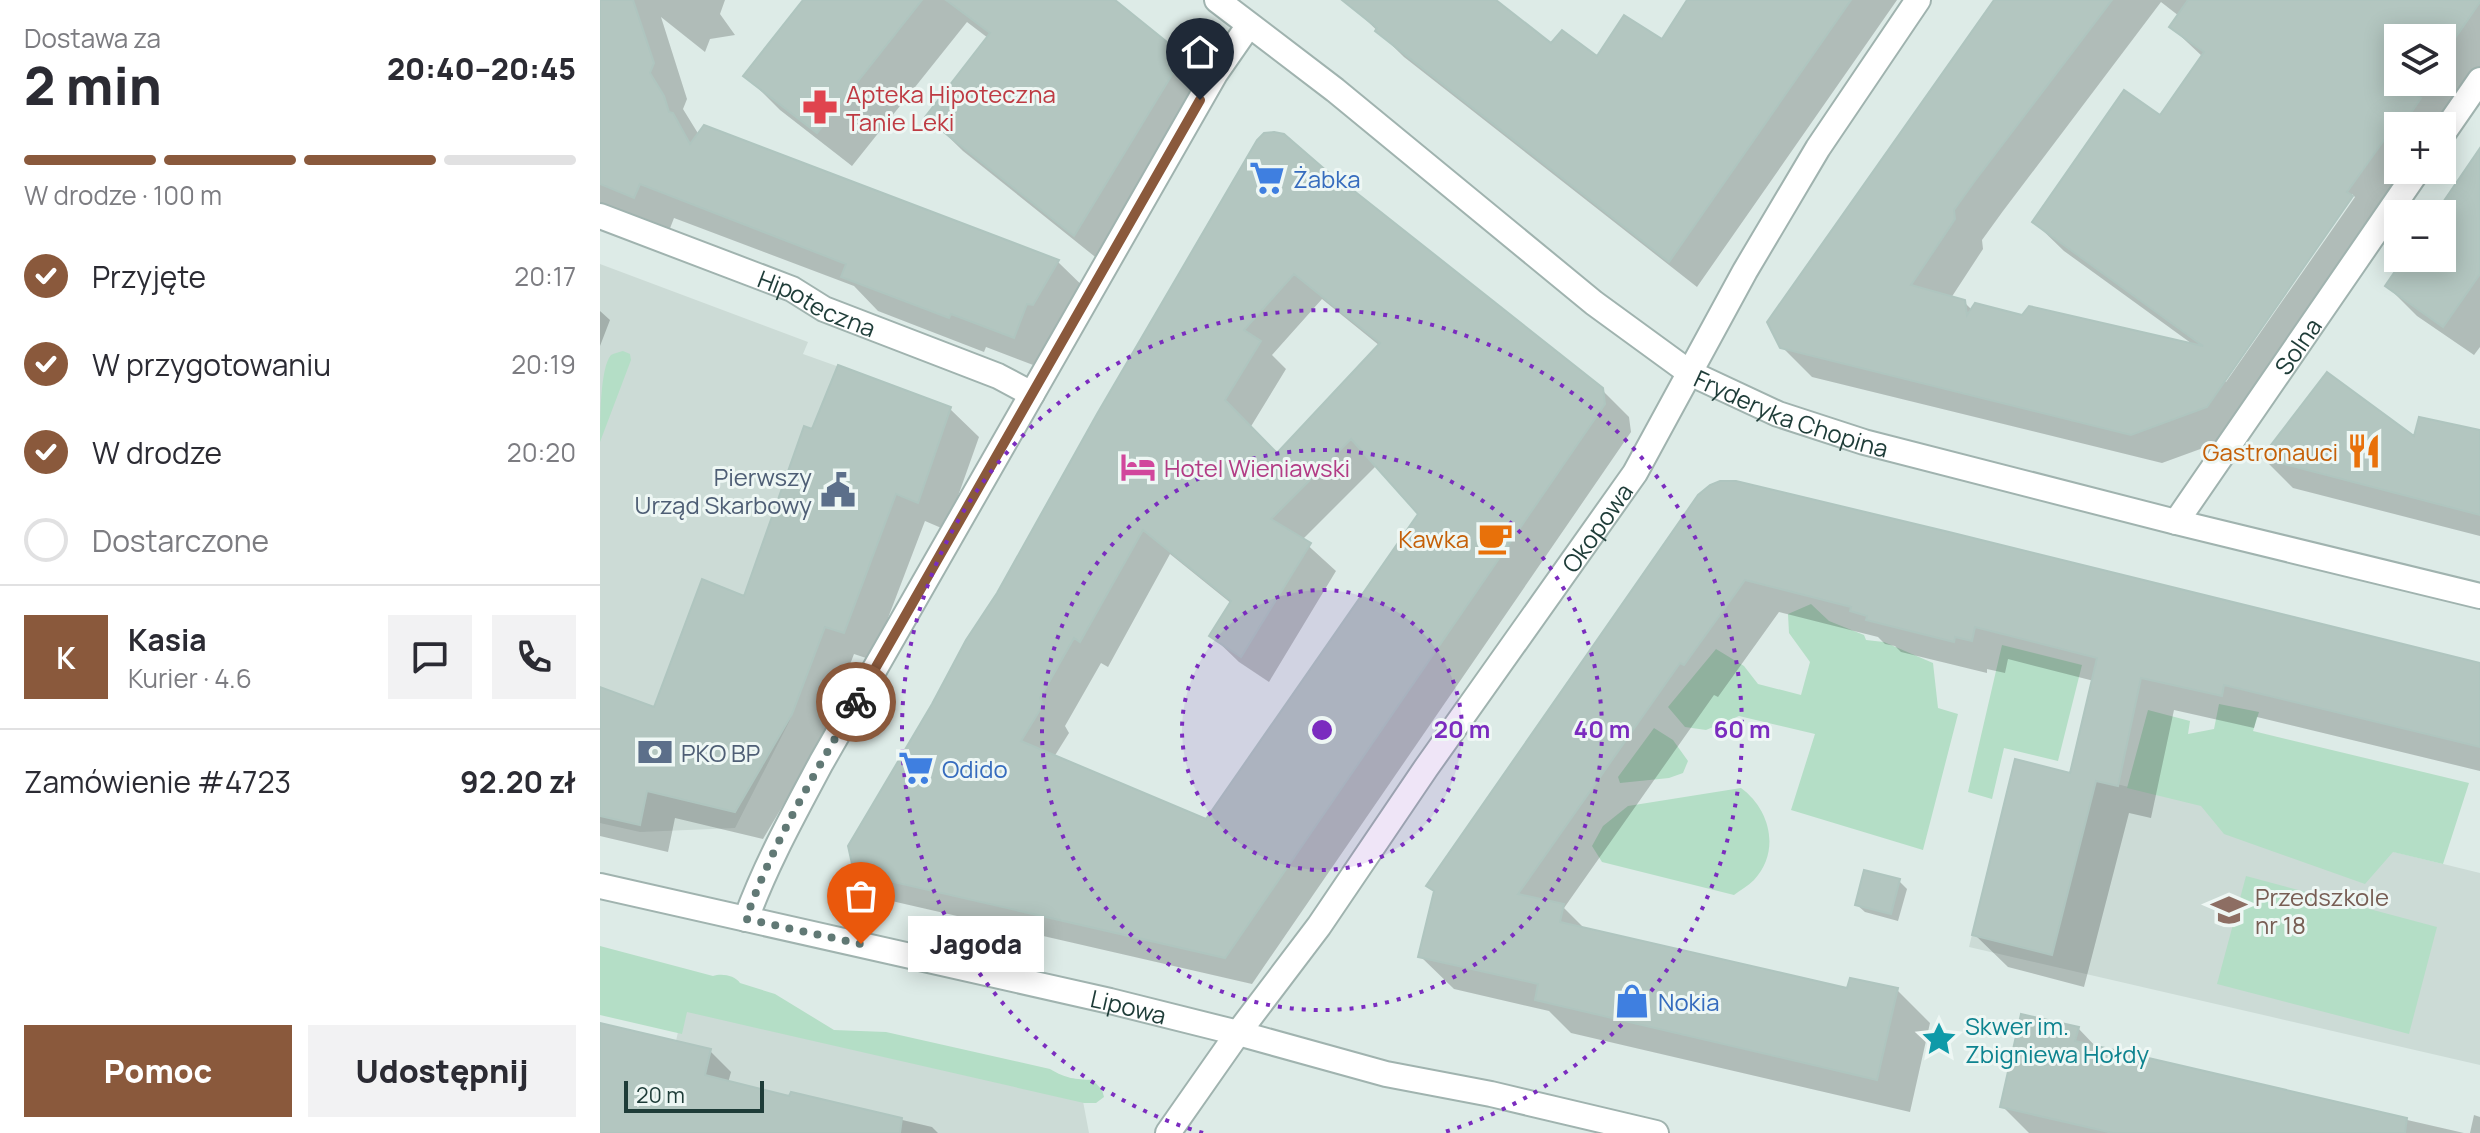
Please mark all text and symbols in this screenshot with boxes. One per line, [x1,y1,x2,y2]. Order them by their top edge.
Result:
pin [1166,18,1234,100]
text: Dostawa za [24,20,161,56]
map controls [2384,24,2456,272]
button: layers [2384,24,2456,96]
icon: home [1178,30,1222,74]
text: 20:40–20:45 [387,48,576,89]
text: 2 min [24,50,162,121]
place label: Apteka Hipoteczna Tanie Leki [846,77,1056,138]
pharmacy icon: Apteka Hipoteczna Tanie Leki [801,88,839,126]
button: + [2384,112,2456,184]
supermarket icon: Żabka [1248,159,1286,197]
place label: Żabka [1293,162,1361,195]
text: W drodze · 100 m [24,177,222,213]
button: − [2384,200,2456,272]
icon: check [24,254,68,298]
text: Przyjęte [92,256,206,297]
text: 20:17 [514,258,576,294]
street label: Hipoteczna [753,261,881,344]
street label: Solna [2266,311,2328,381]
icon: check [24,342,68,386]
text: W przygotowaniu [92,344,331,385]
text: 20:19 [511,346,576,382]
street label: Fryderyka Chopina [1689,361,1892,464]
icon: check [24,430,68,474]
text: W drodze [92,432,222,473]
restaurant icon: Gastronauci [2345,432,2383,470]
text: 20:20 [507,434,576,470]
place label: Gastronauci [2203,435,2338,468]
hotel icon: Hotel Wieniawski [1119,448,1157,486]
place label: Hotel Wieniawski [1164,451,1350,484]
place label: Pierwszy Urząd Skarbowy [635,460,812,521]
public building icon: Pierwszy Urząd Skarbowy [819,471,857,509]
street label: Okopowa [1553,476,1640,579]
cafe icon: Kawka [1476,519,1514,557]
text: Dostarczone [92,520,269,561]
place label: Kawka [1398,522,1469,555]
button: chat [388,615,472,699]
button: phone [492,615,576,699]
text: Kasia [128,619,207,660]
text: K [56,637,76,678]
text: Kurier · 4.6 [128,660,252,696]
courier [816,662,896,742]
icon: bike [834,680,878,724]
text: 20 m [1434,712,1490,745]
text: 40 m [1574,712,1630,745]
text: 60 m [1713,712,1771,745]
centre of rings [1308,716,1336,744]
bank icon: PKO BP [636,733,674,771]
place label: PKO BP [681,736,760,769]
supermarket icon: Odido [897,749,935,787]
place label: Odido [942,752,1008,785]
text: Zamówienie #4723 [24,761,291,802]
text: 92.20 zł [460,761,576,802]
pin [827,862,895,944]
icon: bag [839,874,883,918]
place label: Przedszkole nr 18 [2255,880,2389,941]
school or university icon: Przedszkole nr 18 [2210,891,2248,929]
callout: Jagoda [909,916,1045,972]
text: Jagoda [930,926,1022,962]
street label: Lipowa [1088,981,1170,1031]
shop icon: Nokia [1613,982,1651,1020]
place label: Nokia [1658,985,1719,1018]
place label: Skwer im. Zbigniewa Hołdy [1965,1009,2149,1070]
place icon: Skwer im. Zbigniewa Hołdy [1920,1020,1958,1058]
button: Pomoc [24,1025,292,1117]
button: Udostępnij [308,1025,576,1117]
scale bar [624,1077,764,1113]
text: 20 m [636,1080,685,1110]

